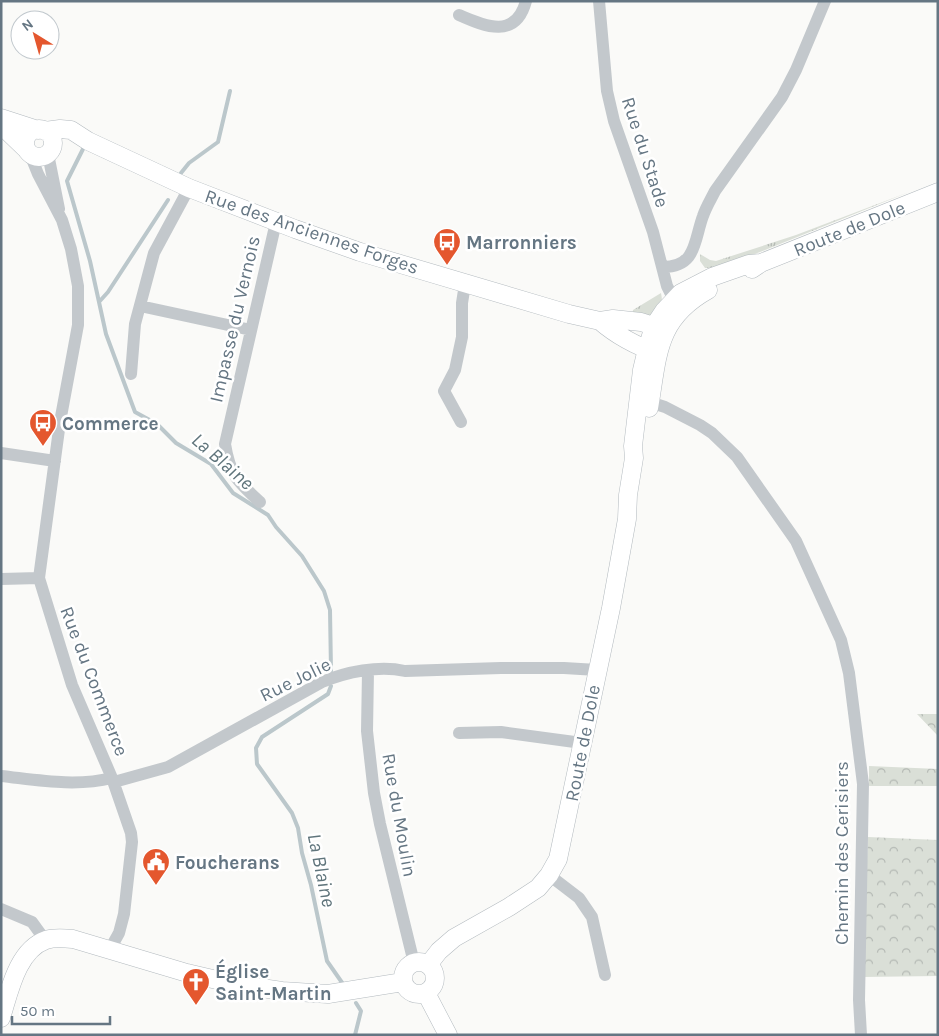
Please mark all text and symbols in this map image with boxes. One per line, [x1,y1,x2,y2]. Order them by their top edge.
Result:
north arrow [10,10,60,60]
text: N [18,15,37,35]
street label: Rue du Stade [617,94,673,210]
street label: Rue des Anciennes Forges [202,185,421,279]
street label: Route de Dole [790,197,908,261]
bus stop icon: Marronniers [432,227,462,266]
place label: Marronniers [466,232,577,254]
street label: Impasse du Vernois [205,234,265,405]
bus stop icon: Commerce [28,408,58,447]
place label: Commerce [62,413,159,435]
water label: La Blaine [187,428,258,495]
street label: Rue du Commerce [55,603,133,759]
street label: Rue Jolie [256,653,335,706]
street label: Route de Dole [561,683,605,803]
street label: Rue du Moulin [377,752,421,879]
street label: Chemin des Cerisiers [831,761,853,945]
water label: La Blaine [303,831,341,909]
public building icon: Foucherans [141,847,171,886]
place label: Foucherans [175,852,280,874]
place label: Église Saint-Martin [215,958,332,1005]
church icon: Église Saint-Martin [181,967,211,1006]
scale bar [12,994,110,1026]
text: 50 m [20,1002,55,1020]

